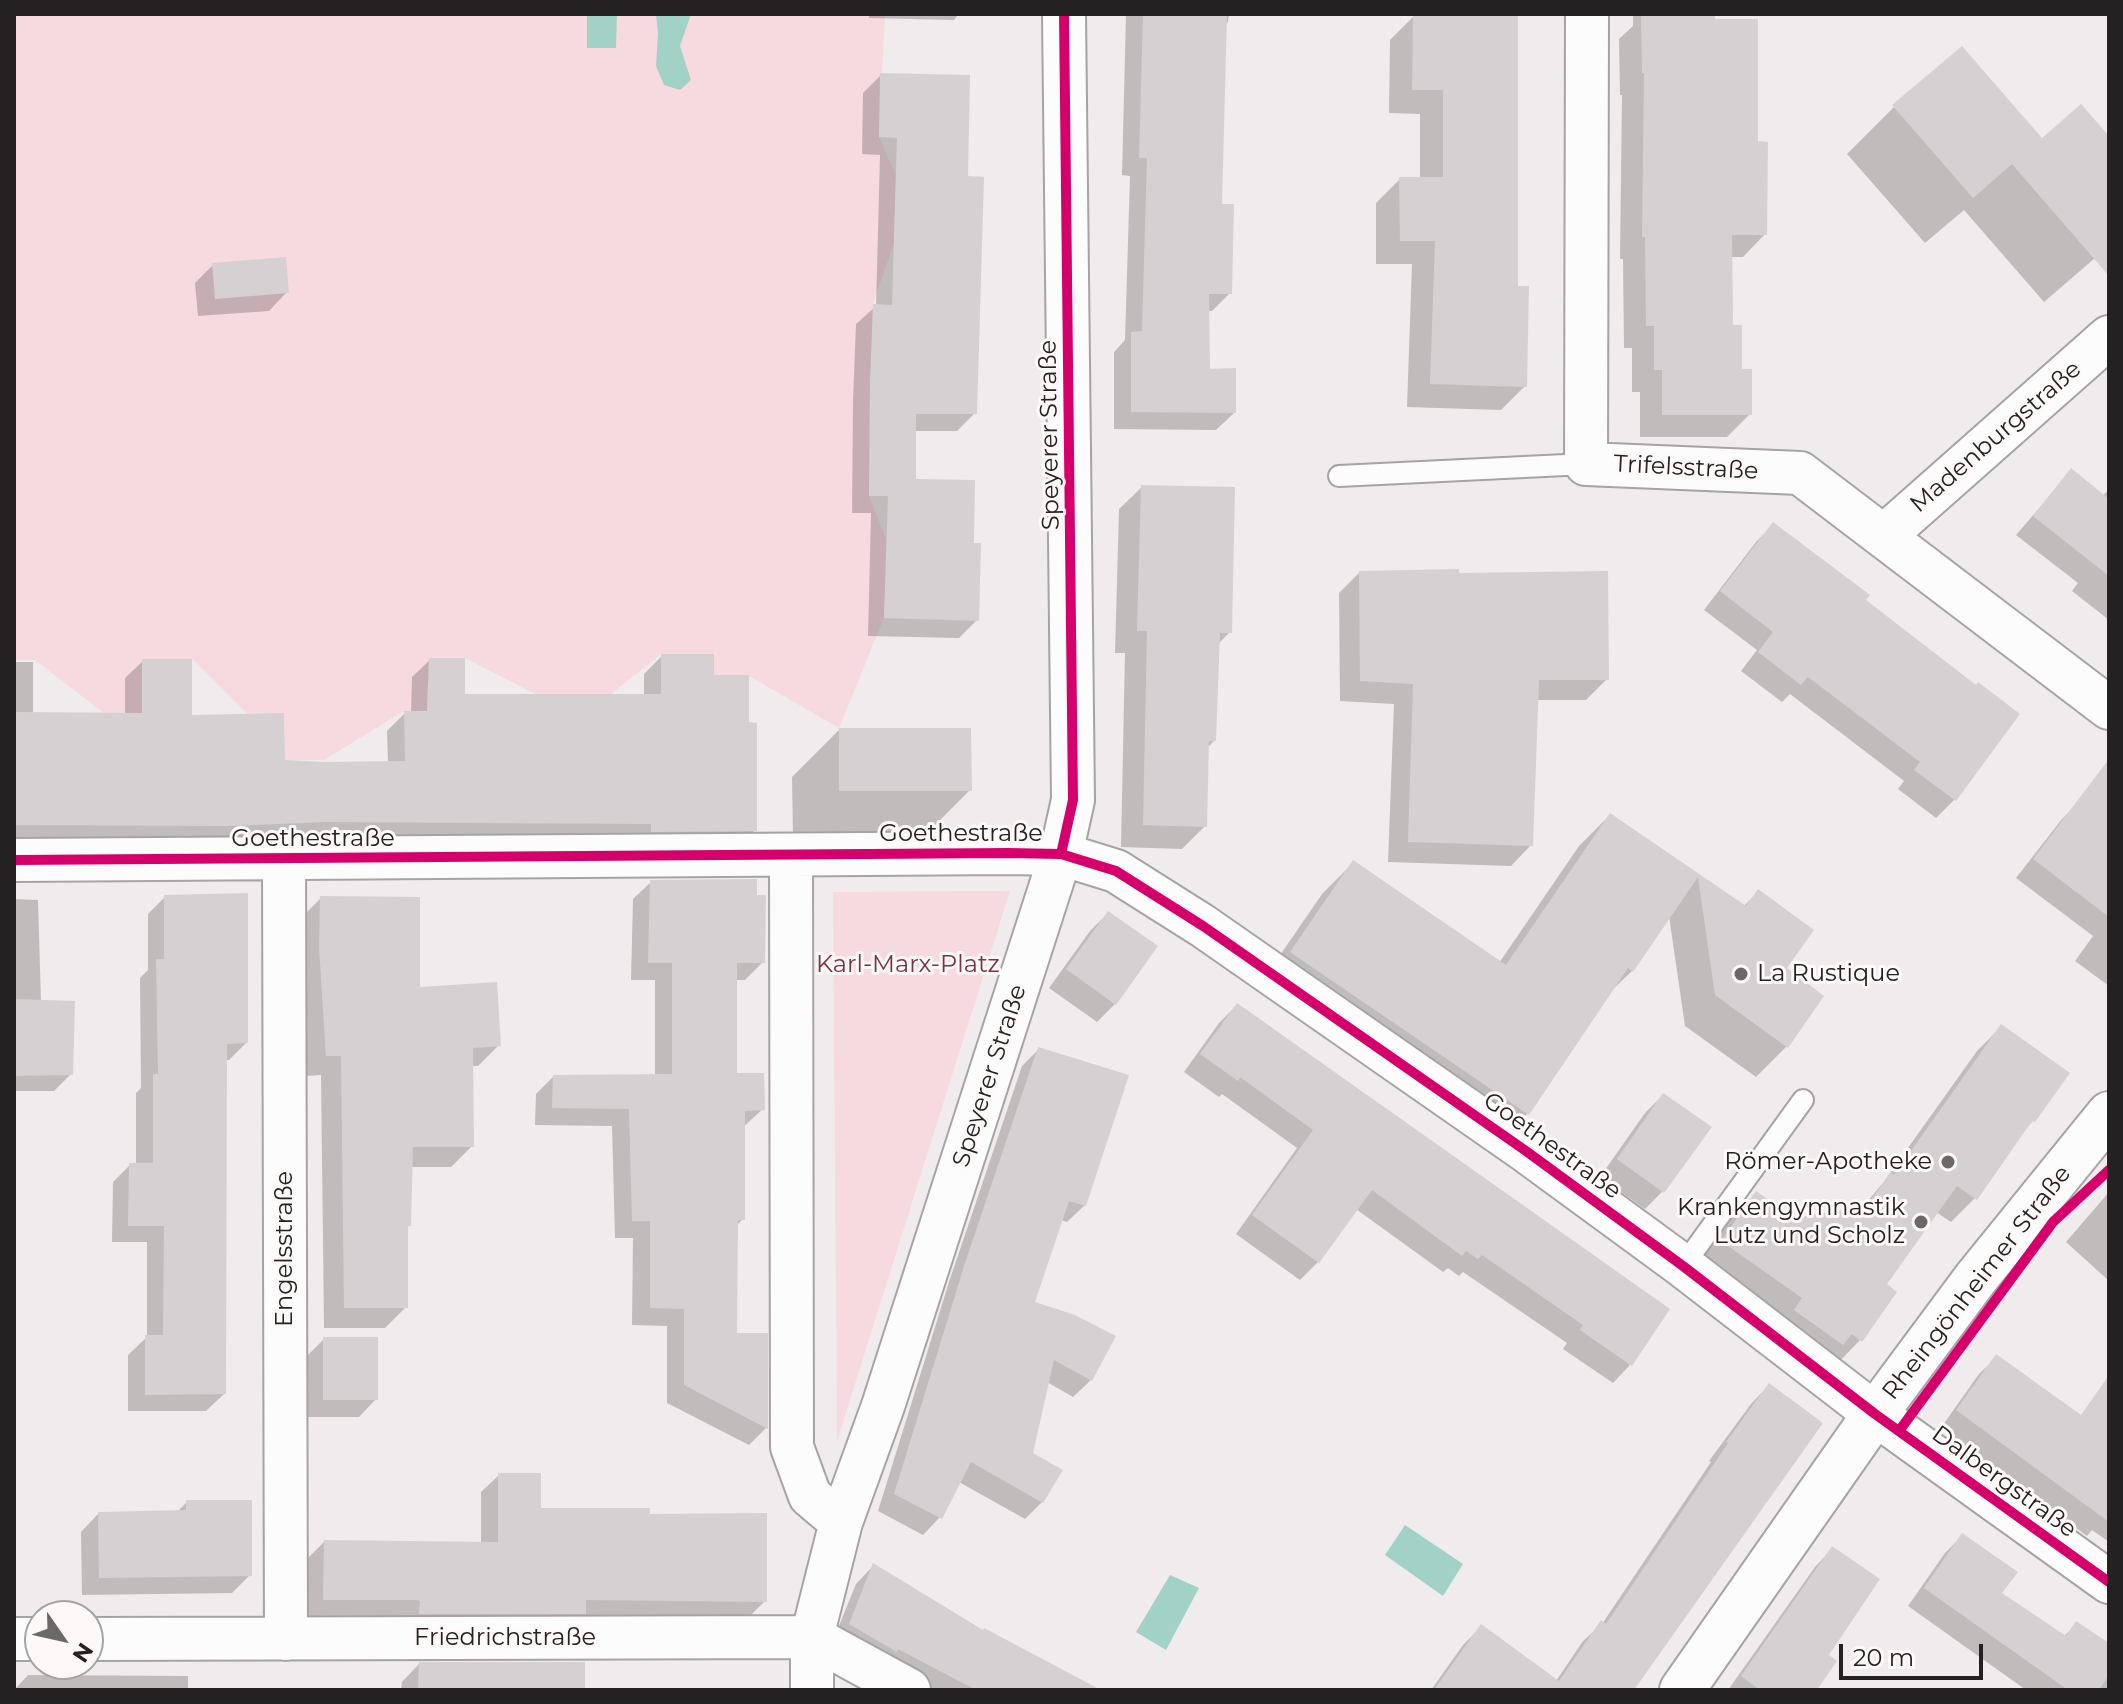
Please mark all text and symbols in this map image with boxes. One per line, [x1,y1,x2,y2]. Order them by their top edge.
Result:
street label: Speyerer Straße [1034,340,1066,530]
street label: Madenburgstraße [1905,355,2087,519]
street label: Trifelsstraße [1613,450,1759,486]
street label: Goethestraße [879,820,1043,848]
street label: Goethestraße [231,825,395,853]
park label: Karl-Marx-Platz [816,951,1000,979]
place label: La Rustique [1757,960,1900,988]
marker: La Rustique [1732,965,1750,983]
street label: Speyerer Straße [947,981,1033,1171]
street label: Goethestraße [1477,1086,1627,1206]
place label: Römer-Apotheke [1724,1148,1932,1176]
marker: Römer-Apotheke [1939,1153,1957,1171]
street label: Rheingönheimer Straße [1877,1160,2077,1406]
street label: Engelsstraße [271,1171,299,1327]
place label: Krankengymnastik Lutz und Scholz [1677,1194,1905,1250]
marker: Krankengymnastik Lutz und Scholz [1912,1213,1930,1231]
street label: Dalbergstraße [1926,1420,2082,1544]
north arrow [24,1600,104,1680]
street label: Friedrichstraße [414,1624,596,1652]
scale bar [1843,1628,1987,1678]
text: N [66,1638,99,1668]
text: 20 m [1853,1643,1914,1672]

